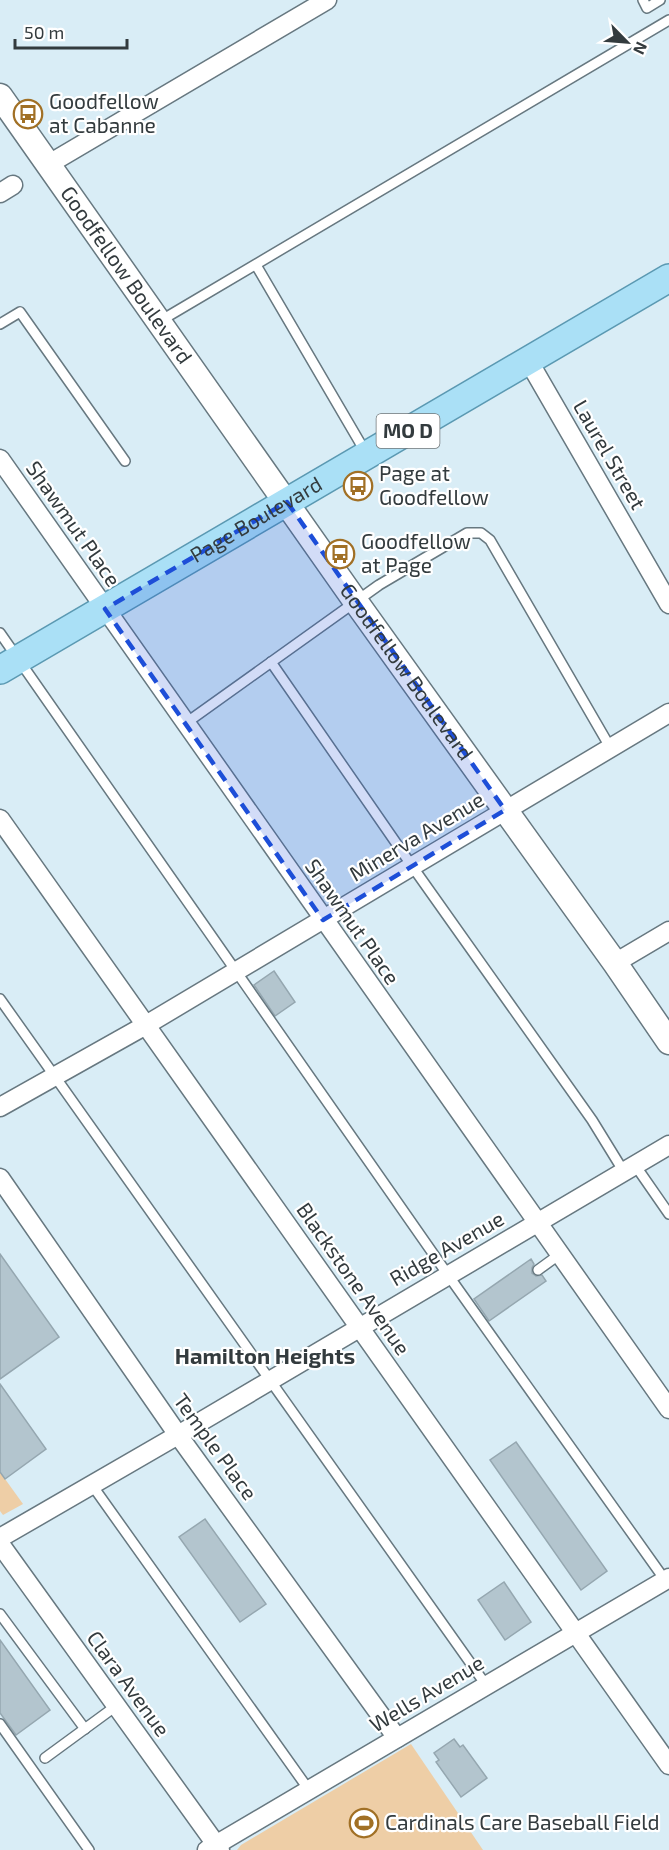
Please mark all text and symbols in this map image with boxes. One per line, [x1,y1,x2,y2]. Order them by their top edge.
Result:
scale bar [15,12,128,50]
north arrow [597,12,657,72]
text: 50 m [24,21,64,43]
text: N [630,39,652,58]
place label: Goodfellow at Cabanne [49,88,159,137]
bus stop icon: Goodfellow at Cabanne [12,98,44,130]
street label: Goodfellow Boulevard [56,181,198,368]
street label: Laurel Street [569,395,652,514]
road number: MO D [376,414,440,448]
street label: Shawmut Place [22,456,127,591]
place label: Page at Goodfellow [379,460,489,509]
street label: Page Boulevard [185,470,326,567]
bus stop icon: Page at Goodfellow [342,470,374,502]
place label: Goodfellow at Page [361,528,471,577]
bus stop icon: Goodfellow at Page [324,538,356,570]
street label: Goodfellow Boulevard [336,578,479,764]
street label: Minerva Avenue [344,786,488,886]
street label: Shawmut Place [301,854,406,989]
street label: Blackstone Avenue [292,1197,416,1359]
street label: Ridge Avenue [385,1205,508,1290]
district label: Hamilton Heights [175,1342,355,1368]
street label: Temple Place [169,1388,263,1504]
street label: Clara Avenue [83,1626,176,1741]
street label: Wells Avenue [365,1649,488,1737]
sports icon: Cardinals Care Baseball Field [348,1807,380,1839]
place label: Cardinals Care Baseball Field [385,1809,660,1834]

